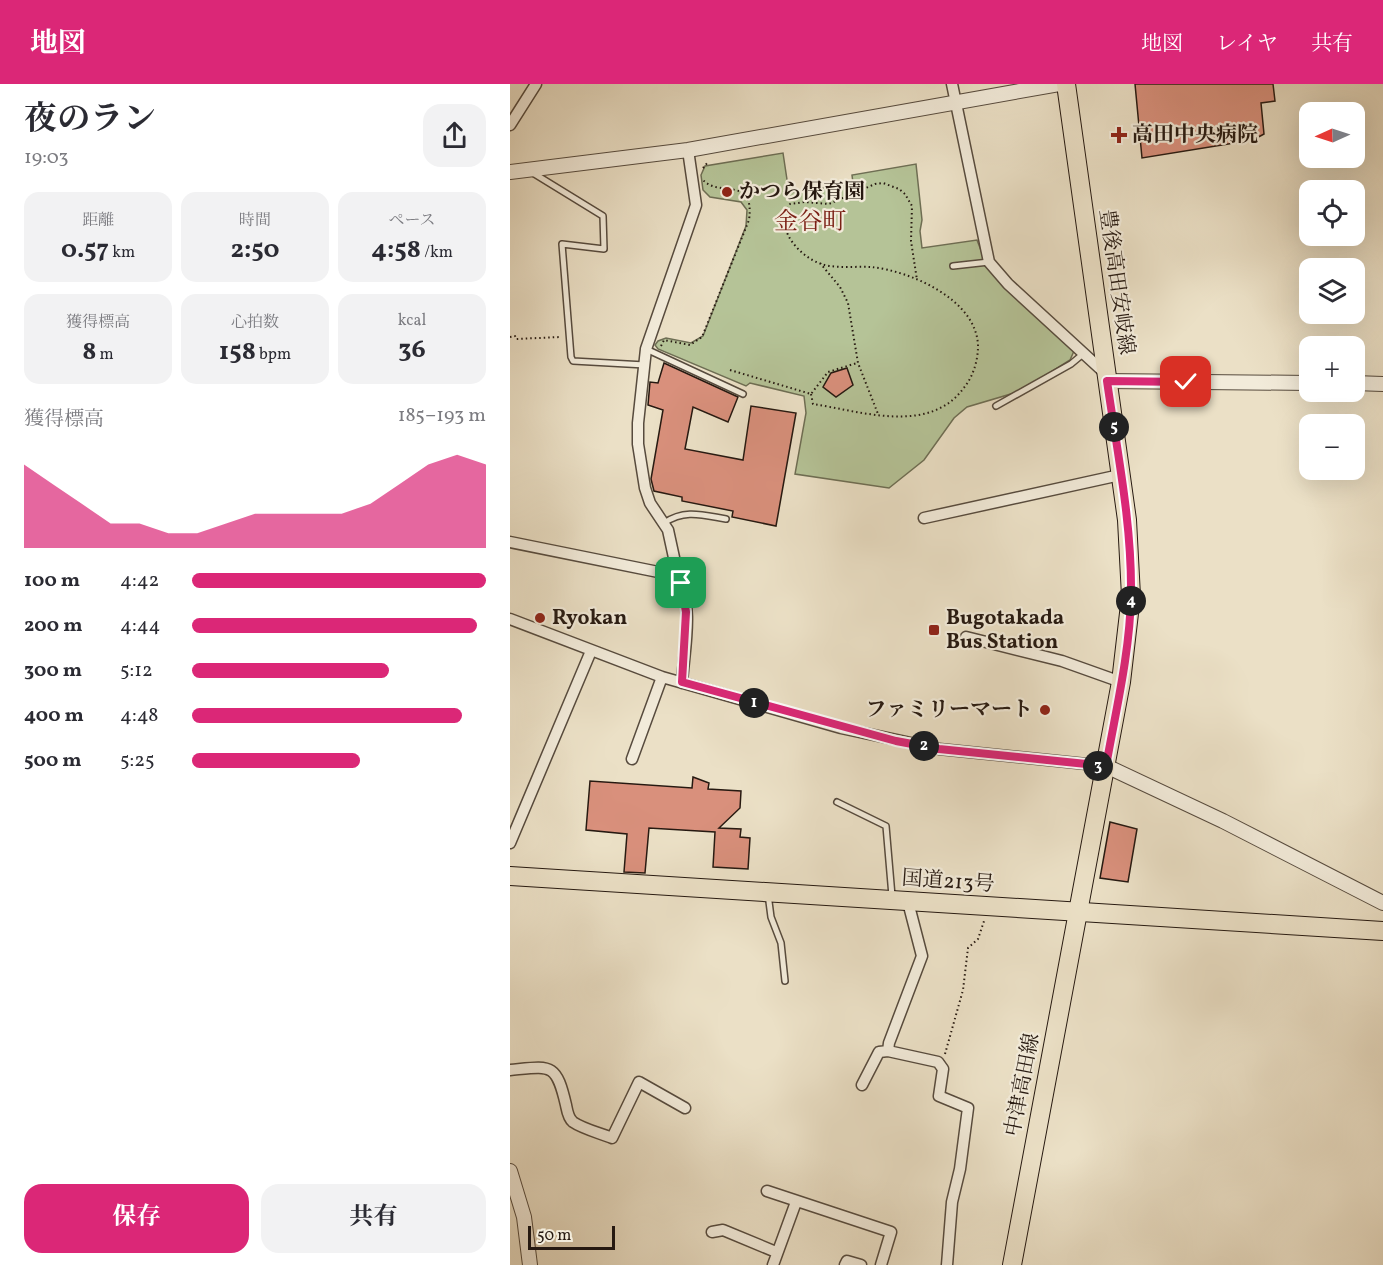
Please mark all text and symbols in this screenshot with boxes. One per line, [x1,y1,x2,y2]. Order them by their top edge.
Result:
text: 地図 [30,25,86,64]
text: 地図 [1141,30,1183,59]
text: レイヤ [1216,30,1278,59]
text: 共有 [1311,30,1353,59]
text: 夜のラン [24,98,156,144]
north arrow [1299,102,1365,168]
map controls [1299,102,1365,480]
button: share [423,104,486,167]
place label: 高田中央病院 [1132,121,1258,150]
marker: 高田中央病院 [1110,126,1128,144]
text: 19:03 [24,144,69,172]
place label: かつら保育園 [739,178,865,207]
button: locate [1299,180,1365,246]
marker: かつら保育園 [720,185,734,199]
district label: 金谷町 [774,206,846,240]
street label: 豊後高田安岐線 [1091,207,1141,357]
text: 距離 [82,210,114,232]
text: 時間 [239,210,271,232]
text: ペース [388,210,436,232]
text: 0.57 [61,232,109,268]
text: 2:50 [230,232,280,268]
text: 4:58 [371,232,421,268]
text: km [109,242,135,264]
text: /km [421,242,453,264]
button: layers [1299,258,1365,324]
text: kcal [398,310,426,332]
text: 獲得標高 [66,312,130,334]
text: 心拍数 [231,312,279,334]
text: 36 [398,332,426,368]
text: 8 [82,334,96,370]
text: 158 [219,334,256,370]
button: + [1299,336,1365,402]
text: m [96,344,114,366]
text: bpm [256,344,291,366]
pin [1160,356,1211,407]
icon: check [1169,365,1202,398]
text: 185–193 m [398,402,486,430]
text: 獲得標高 [24,406,104,434]
pin: 5 [1099,412,1129,442]
button: − [1299,414,1365,480]
text: 5 [1110,416,1118,438]
pin [655,557,706,608]
icon: arrive [664,566,697,599]
text: 100 m [24,567,80,595]
text: 4:42 [120,567,159,595]
pin: 4 [1116,586,1146,616]
text: 4 [1126,590,1136,612]
place label: Ryokan [552,604,628,633]
place label: Bugotakada Bus Station [946,604,1064,657]
marker: Ryokan [533,611,547,625]
text: 200 m [24,612,82,640]
text: 4:44 [120,612,161,640]
marker: Bugotakada Bus Station [927,623,941,637]
text: 300 m [24,657,82,685]
text: 5:12 [120,657,153,685]
pin: 1 [739,688,769,718]
text: 1 [751,692,757,714]
place label: ファミリーマート [865,696,1033,725]
text: 400 m [24,702,84,730]
text: 4:48 [120,702,158,730]
marker: ファミリーマート [1038,703,1052,717]
pin: 2 [909,731,939,761]
text: 2 [920,735,928,757]
text: 500 m [24,747,82,775]
text: 5:25 [120,747,155,775]
pin: 3 [1083,751,1113,781]
text: 3 [1094,755,1102,777]
street label: 国道213号 [901,864,995,900]
street label: 中津高田線 [999,1031,1047,1139]
button: 保存 [24,1184,249,1253]
button: 共有 [261,1184,486,1253]
scale bar [528,1223,615,1250]
text: 50 m [537,1225,571,1247]

